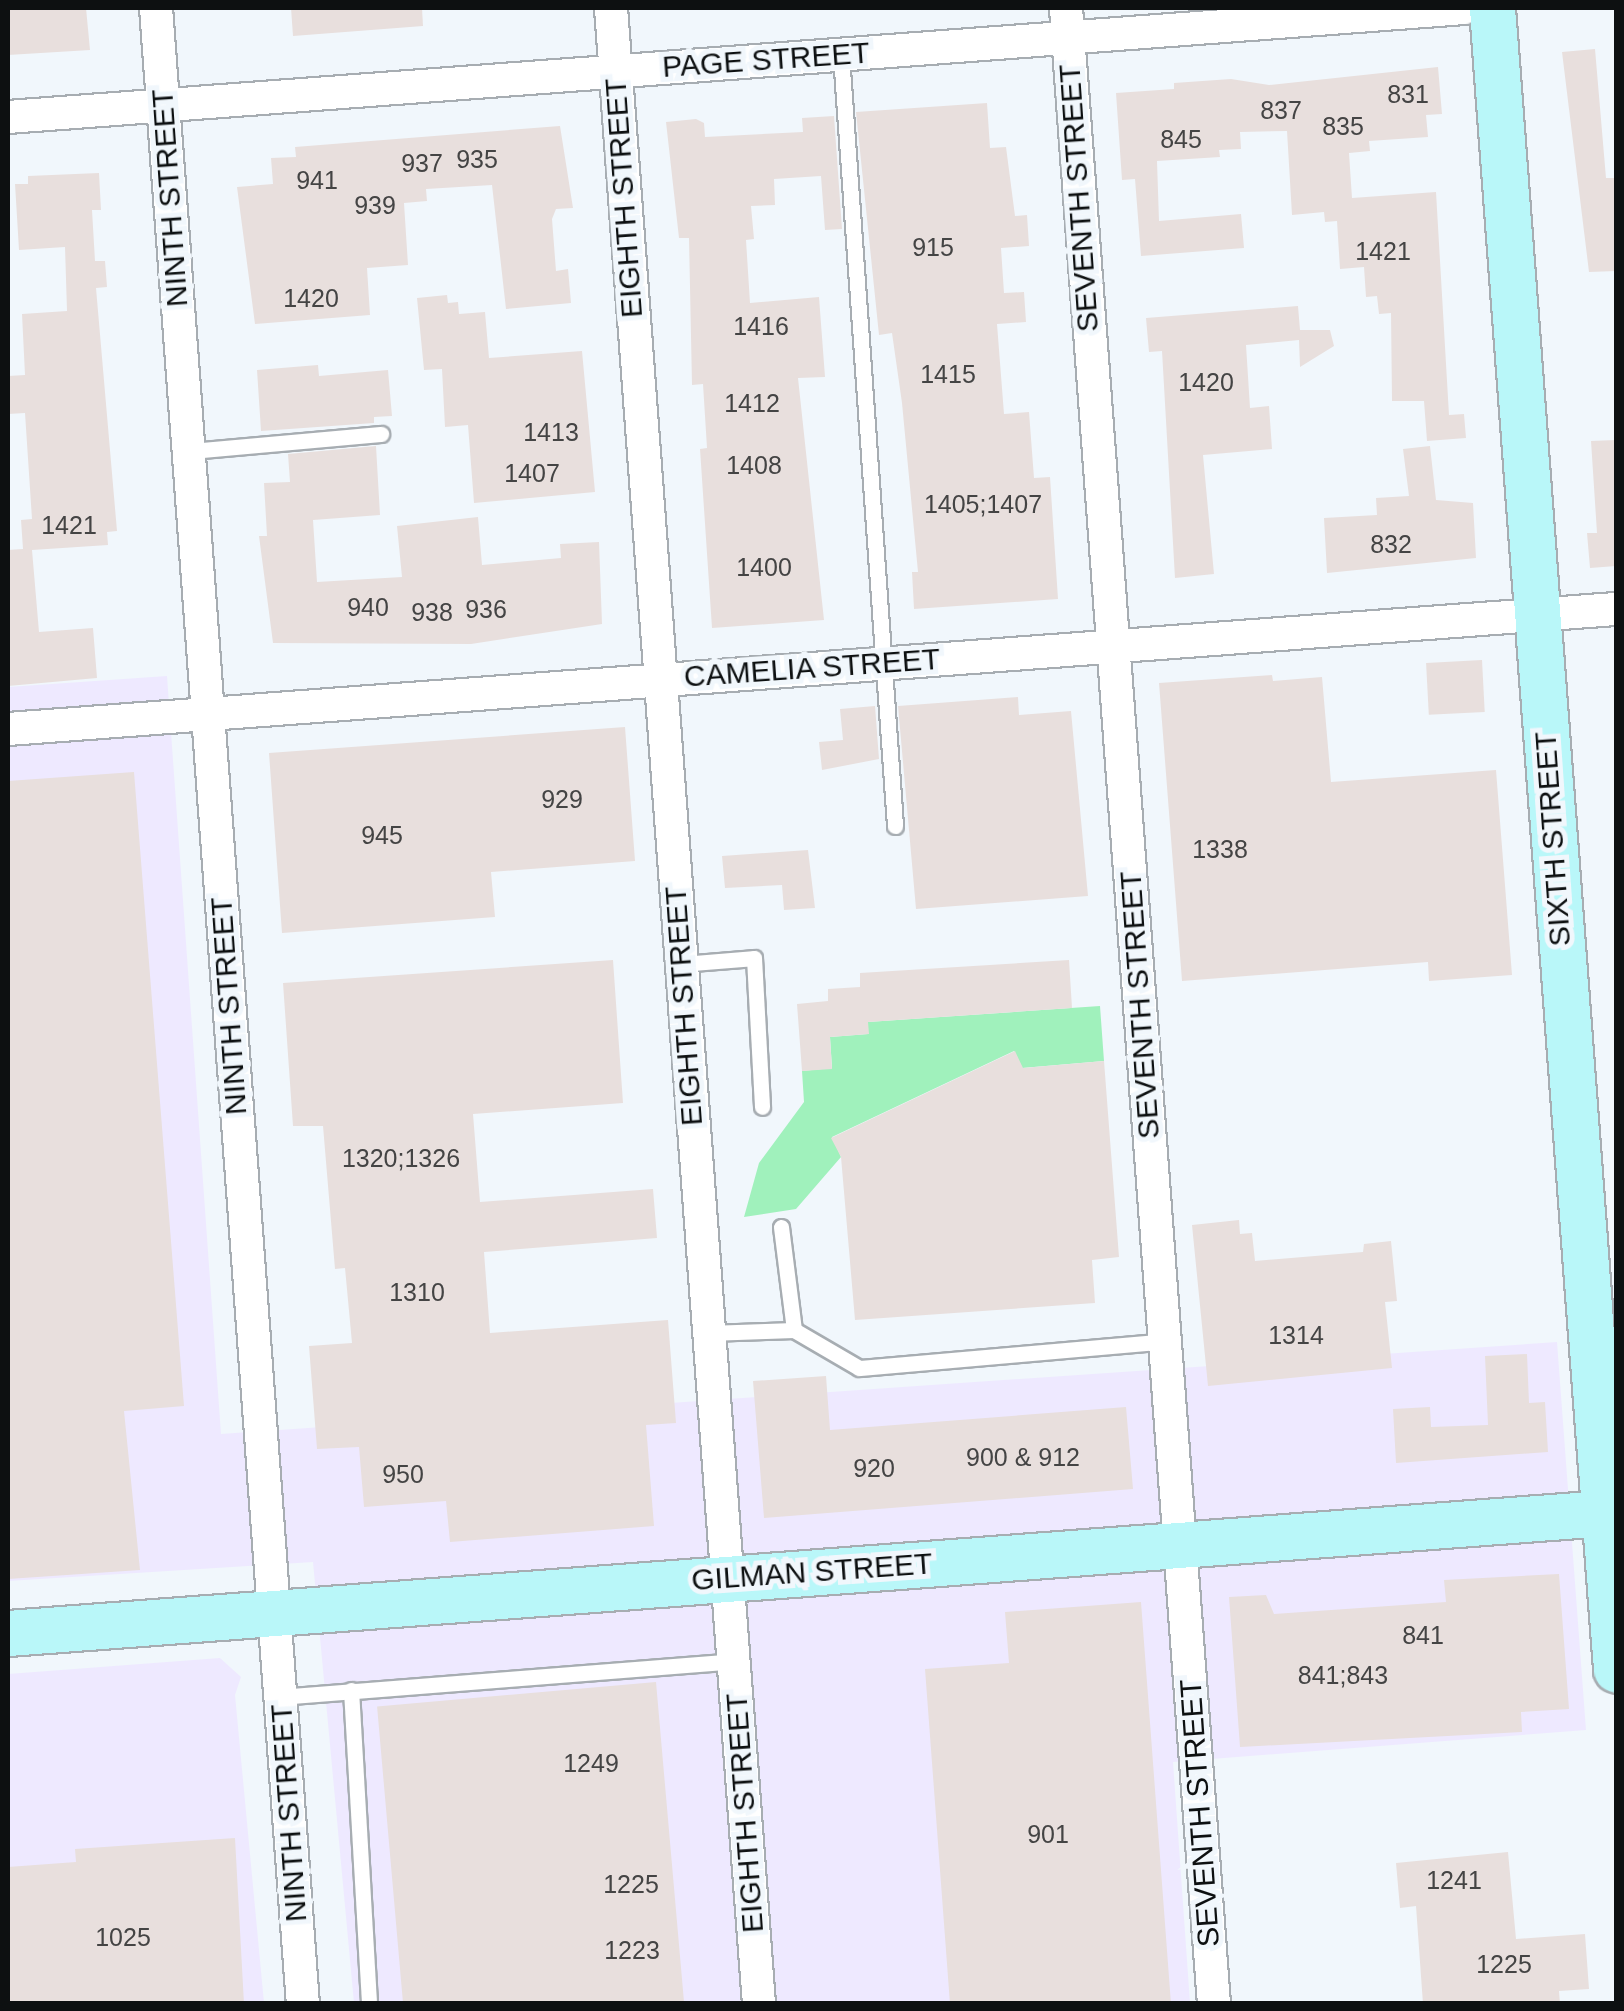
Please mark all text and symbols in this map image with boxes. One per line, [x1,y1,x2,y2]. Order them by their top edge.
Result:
street label: PAGE STREET [661,35,871,85]
street label: SEVENTH STREET [1052,63,1106,333]
street label: EIGHTH STREET [598,77,650,319]
house number: 831 [1387,79,1429,109]
street label: NINTH STREET [144,88,196,308]
house number: 837 [1260,95,1302,125]
house number: 835 [1322,111,1364,141]
house number: 845 [1160,124,1202,154]
house number: 935 [456,144,498,174]
house number: 937 [401,148,443,178]
house number: 941 [296,165,338,195]
house number: 939 [354,190,396,220]
house number: 915 [912,232,954,262]
house number: 1421 [1355,236,1411,266]
house number: 1420 [283,283,339,313]
house number: 1416 [733,311,789,341]
house number: 1415 [920,359,976,389]
house number: 1420 [1178,367,1234,397]
house number: 1412 [724,388,780,418]
house number: 1413 [523,417,579,447]
house number: 1408 [726,450,782,480]
house number: 1407 [504,458,560,488]
house number: 1405;1407 [924,489,1042,519]
house number: 1421 [41,510,97,540]
house number: 832 [1370,529,1412,559]
house number: 1400 [736,552,792,582]
house number: 940 [347,592,389,622]
house number: 936 [465,594,507,624]
house number: 938 [411,597,453,627]
street label: CAMELIA STREET [682,641,942,695]
street label: SIXTH STREET [1528,730,1578,948]
house number: 929 [541,784,583,814]
house number: 945 [361,820,403,850]
house number: 1338 [1192,834,1248,864]
street label: SEVENTH STREET [1113,870,1167,1140]
street label: EIGHTH STREET [658,885,710,1127]
street label: NINTH STREET [203,896,255,1116]
house number: 1320;1326 [342,1143,460,1173]
house number: 1310 [389,1277,445,1307]
house number: 1314 [1268,1320,1324,1350]
house number: 900 & 912 [966,1442,1080,1472]
house number: 920 [853,1453,895,1483]
house number: 950 [382,1459,424,1489]
street label: GILMAN STREET [690,1546,934,1598]
house number: 841 [1402,1620,1444,1650]
house number: 841;843 [1298,1660,1388,1690]
street label: SEVENTH STREET [1173,1678,1227,1948]
street label: EIGHTH STREET [719,1692,771,1934]
street label: NINTH STREET [263,1703,315,1923]
house number: 1249 [563,1748,619,1778]
house number: 901 [1027,1819,1069,1849]
house number: 1241 [1426,1865,1482,1895]
house number: 1225 [603,1869,659,1899]
house number: 1025 [95,1922,151,1952]
house number: 1223 [604,1935,660,1965]
house number: 1225 [1476,1949,1532,1979]

